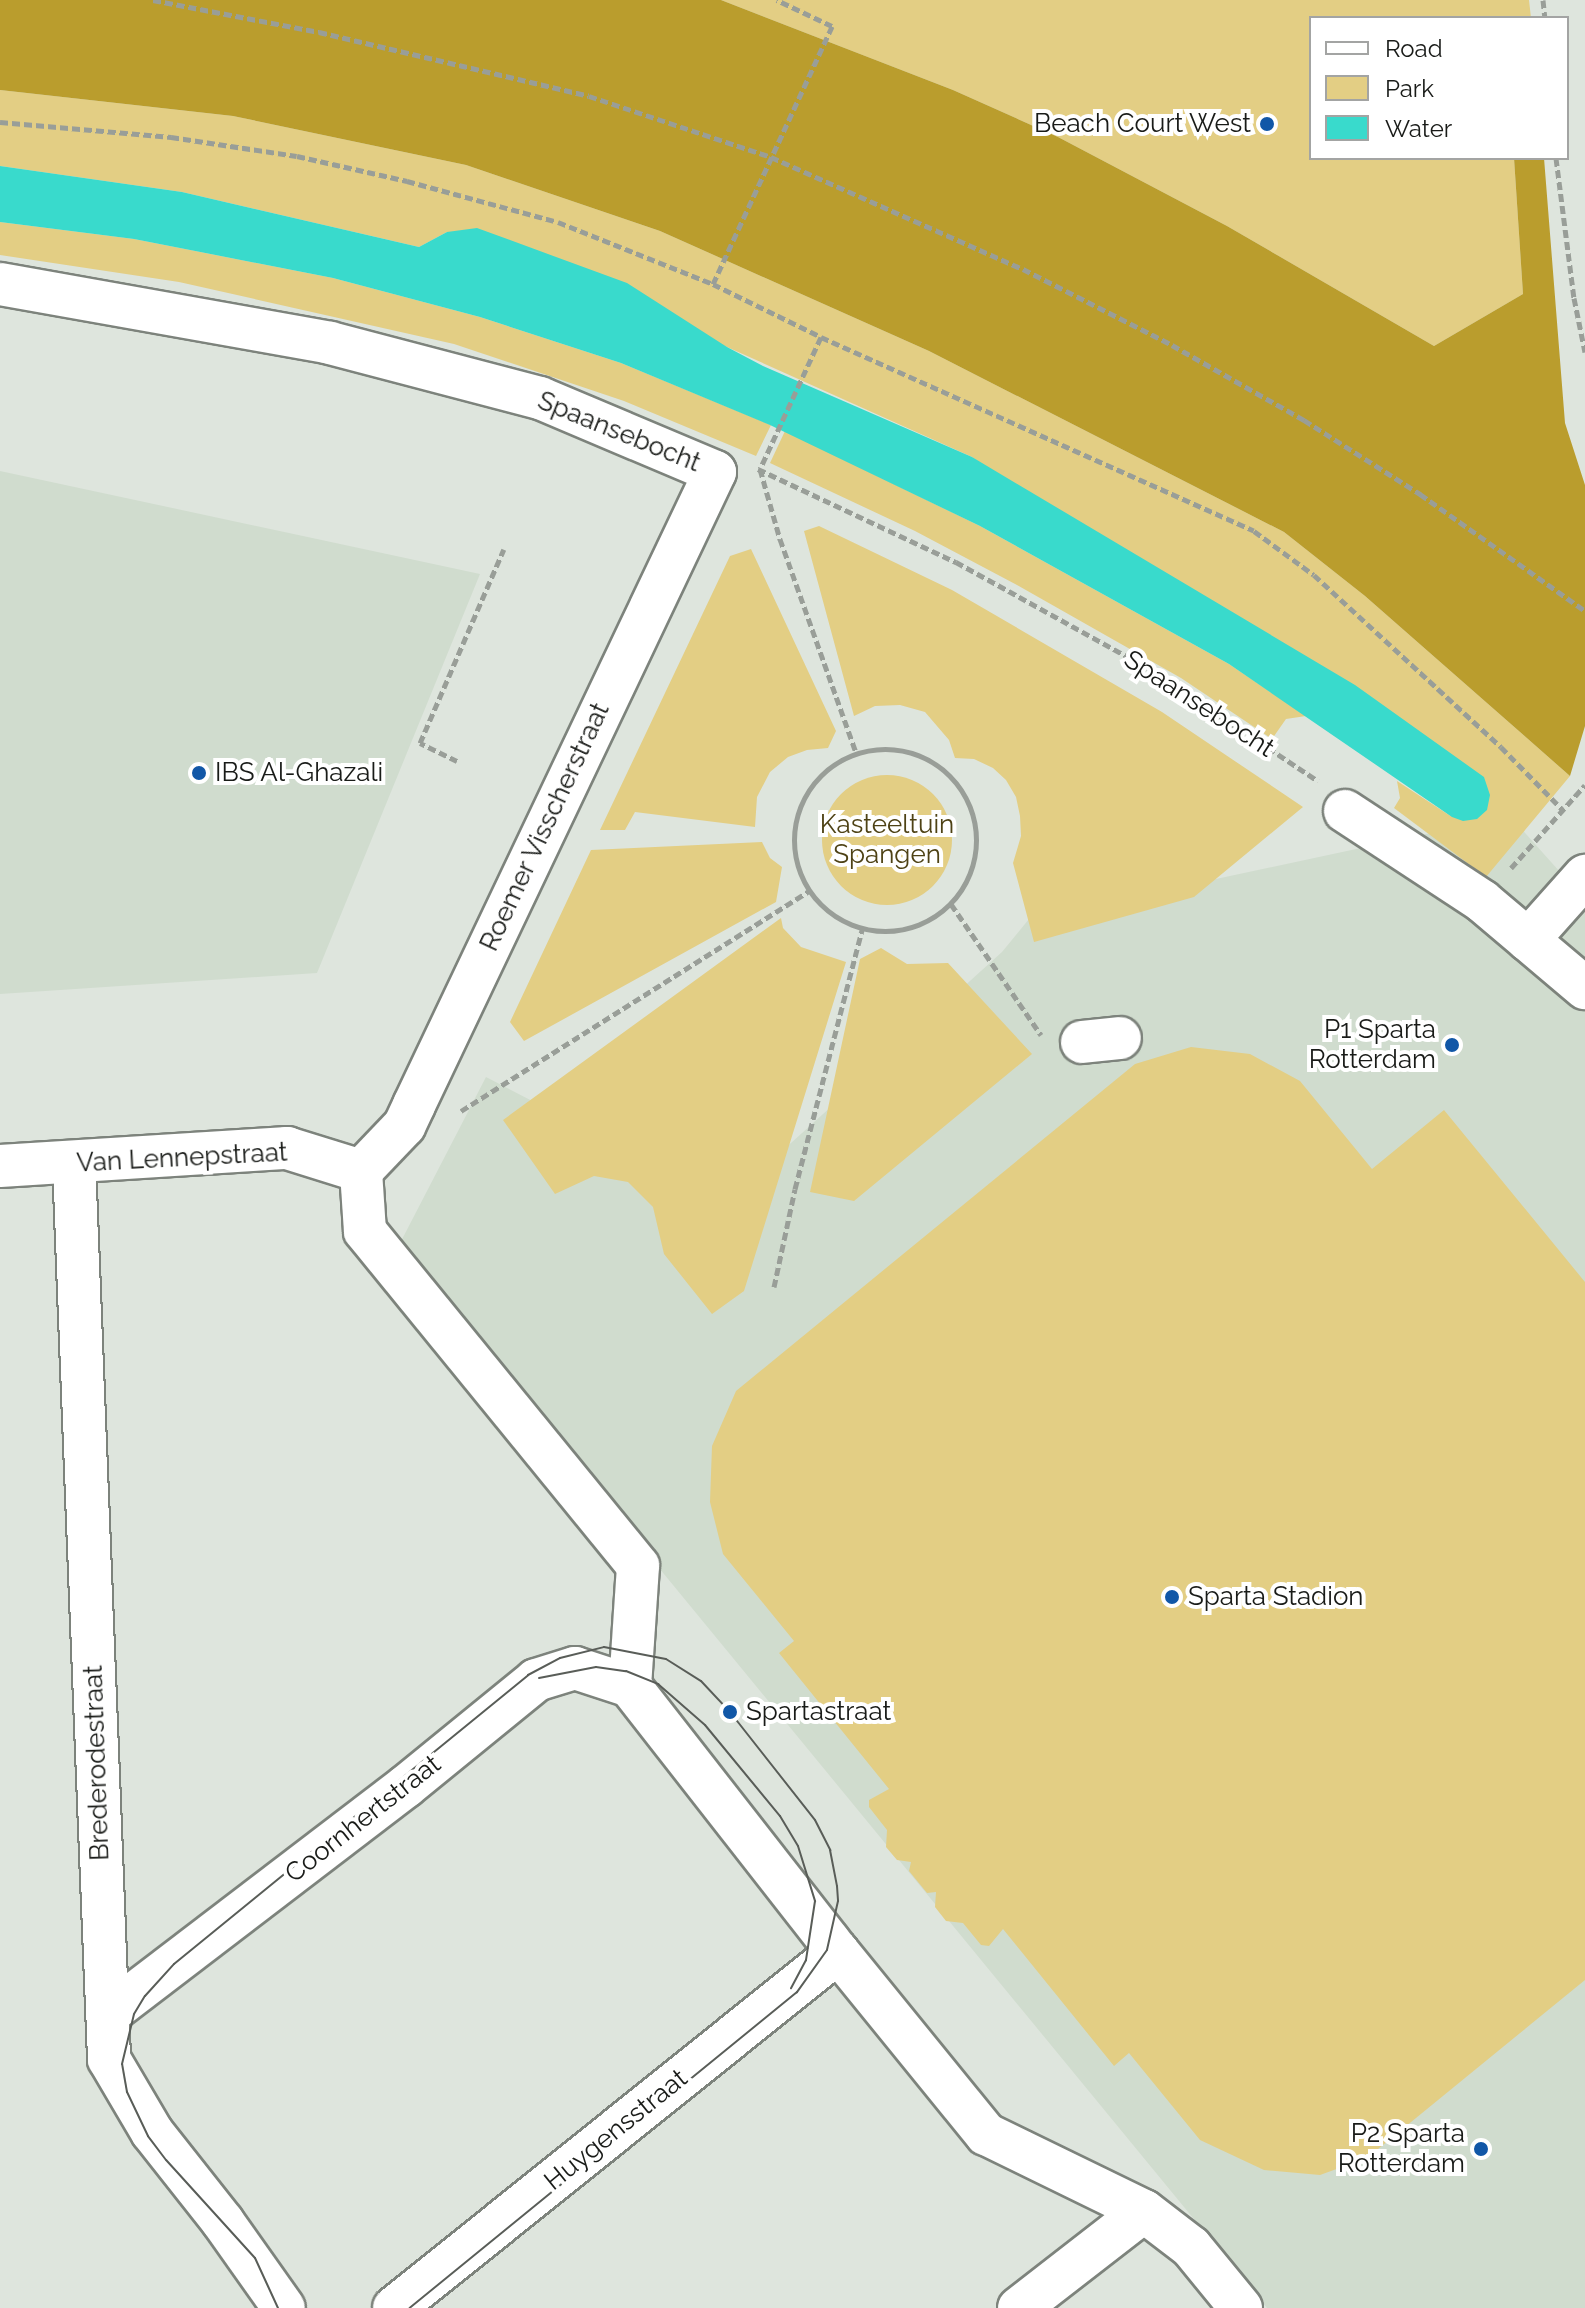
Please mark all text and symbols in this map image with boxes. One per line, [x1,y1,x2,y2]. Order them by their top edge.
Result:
legend [1309,16,1569,160]
text: Road [1385,34,1443,63]
text: Park [1385,74,1434,103]
place label: Beach Court West [1033,108,1251,140]
text: Water [1385,114,1452,143]
marker: Beach Court West [1258,115,1276,133]
street label: Spaansebocht [533,385,705,479]
street label: Spaansebocht [1118,644,1280,764]
street label: Roemer Visscherstraat [473,697,617,957]
place label: IBS Al-Ghazali [215,757,384,789]
marker: IBS Al-Ghazali [190,764,208,782]
park label: Kasteeltuin Spangen [820,809,954,870]
place label: P1 Sparta Rotterdam [1309,1014,1436,1076]
marker: P1 Sparta Rotterdam [1443,1036,1461,1054]
street label: Van Lennepstraat [76,1137,288,1179]
place label: Sparta Stadion [1188,1581,1364,1613]
marker: Sparta Stadion [1163,1588,1181,1606]
street label: Brederodestraat [78,1665,116,1861]
place label: Spartastraat [746,1696,891,1728]
marker: Spartastraat [721,1703,739,1721]
street label: Coornhertstraat [279,1749,447,1889]
street label: Huygensstraat [538,2063,694,2197]
place label: P2 Sparta Rotterdam [1338,2118,1465,2180]
marker: P2 Sparta Rotterdam [1472,2140,1490,2158]

